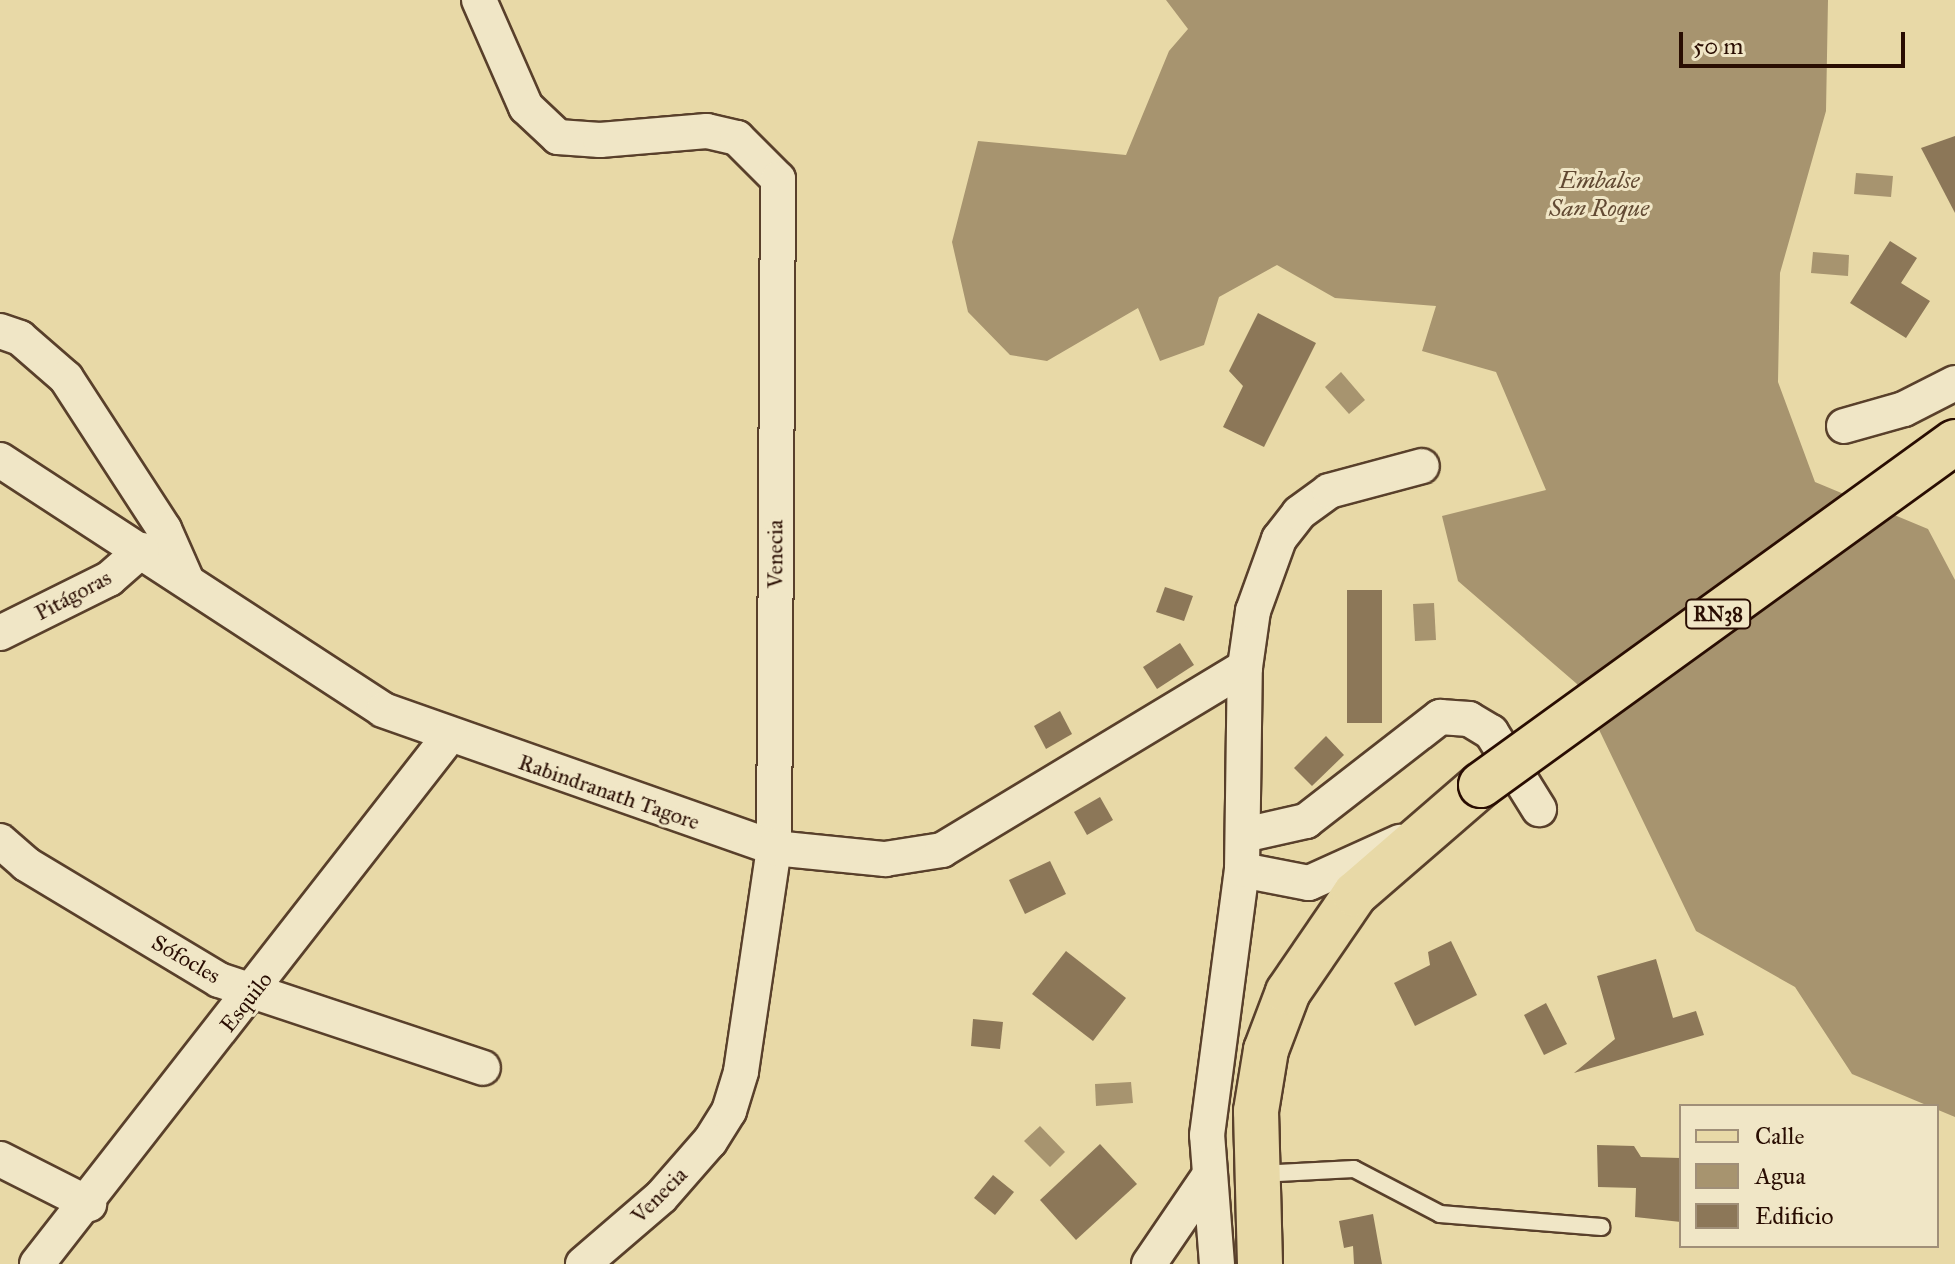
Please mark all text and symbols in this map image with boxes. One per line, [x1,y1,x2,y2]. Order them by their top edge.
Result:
scale bar [1683,16,1909,66]
text: 50 m [1693,31,1743,61]
water label: Embalse San Roque [1549,167,1649,223]
street label: Venecia [762,520,788,588]
street label: Pitágoras [30,564,116,626]
road number: RN38 [1684,598,1752,630]
street label: Rabindranath Tagore [515,749,703,835]
street label: Sófocles [147,929,225,989]
street label: Esquilo [214,967,278,1037]
legend [1679,1104,1939,1248]
text: Calle [1755,1121,1804,1151]
street label: Venecia [625,1161,693,1229]
text: Agua [1755,1161,1806,1191]
text: Edificio [1755,1201,1834,1231]

